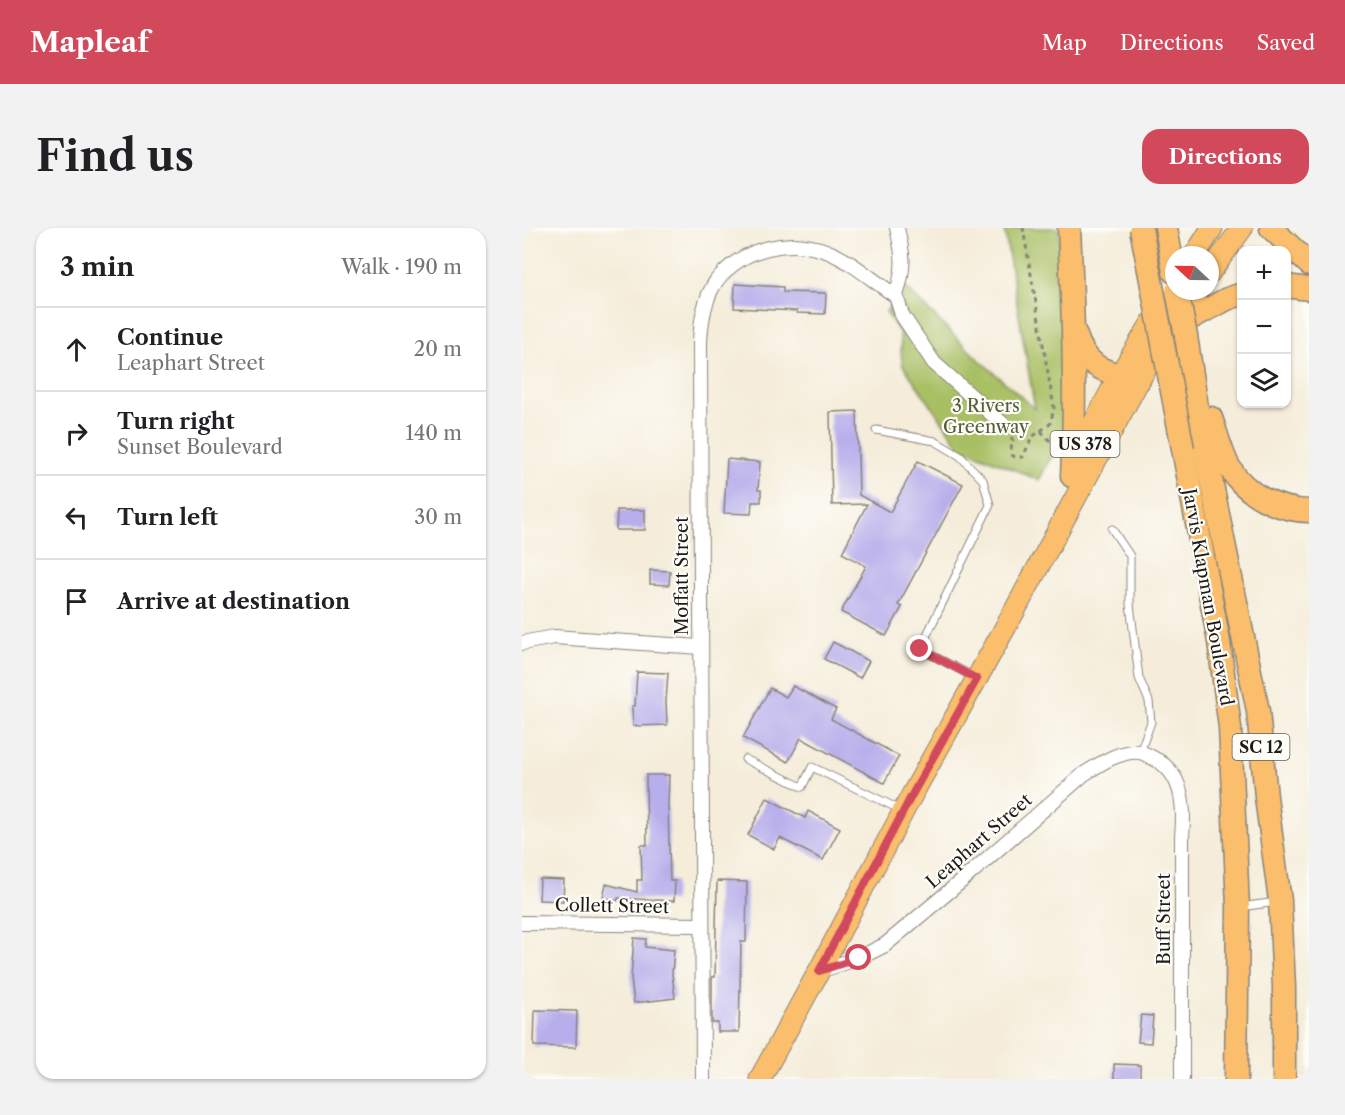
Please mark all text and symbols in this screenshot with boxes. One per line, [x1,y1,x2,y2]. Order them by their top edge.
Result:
text: Mapleaf [30,25,149,59]
text: Map [1042,30,1087,55]
text: Directions [1120,30,1224,55]
text: Saved [1257,30,1315,55]
button: Directions [1142,129,1309,184]
text: Find us [36,130,194,182]
north arrow [1165,246,1219,300]
map controls [1237,246,1291,408]
button: + [1237,246,1291,300]
text: 3 min [60,251,134,283]
text: Walk · 190 m [341,255,462,279]
button: − [1237,300,1291,354]
text: Continue [117,324,223,351]
icon: ahead [60,333,93,366]
text: 20 m [414,337,462,361]
text: Leaphart Street [117,351,265,375]
button: layers [1237,354,1291,408]
park label: 3 Rivers Greenway [943,395,1030,438]
text: Turn right [117,408,235,435]
icon: right [60,417,93,450]
text: 140 m [405,421,462,445]
road number: US 378 [1050,431,1120,457]
text: Sunset Boulevard [117,435,283,459]
street label: Jarvis Klapman Boulevard [1178,484,1238,707]
icon: left [60,501,93,534]
text: Turn left [117,504,218,531]
text: 30 m [414,505,462,529]
street label: Moffatt Street [671,516,693,636]
icon: arrive [60,585,93,618]
text: Arrive at destination [117,588,350,615]
route end [906,635,932,661]
road number: SC 12 [1232,734,1290,760]
street label: Leaphart Street [922,789,1037,893]
street label: Buff Street [1153,872,1175,965]
street label: Collett Street [555,894,670,918]
route start [845,944,871,970]

